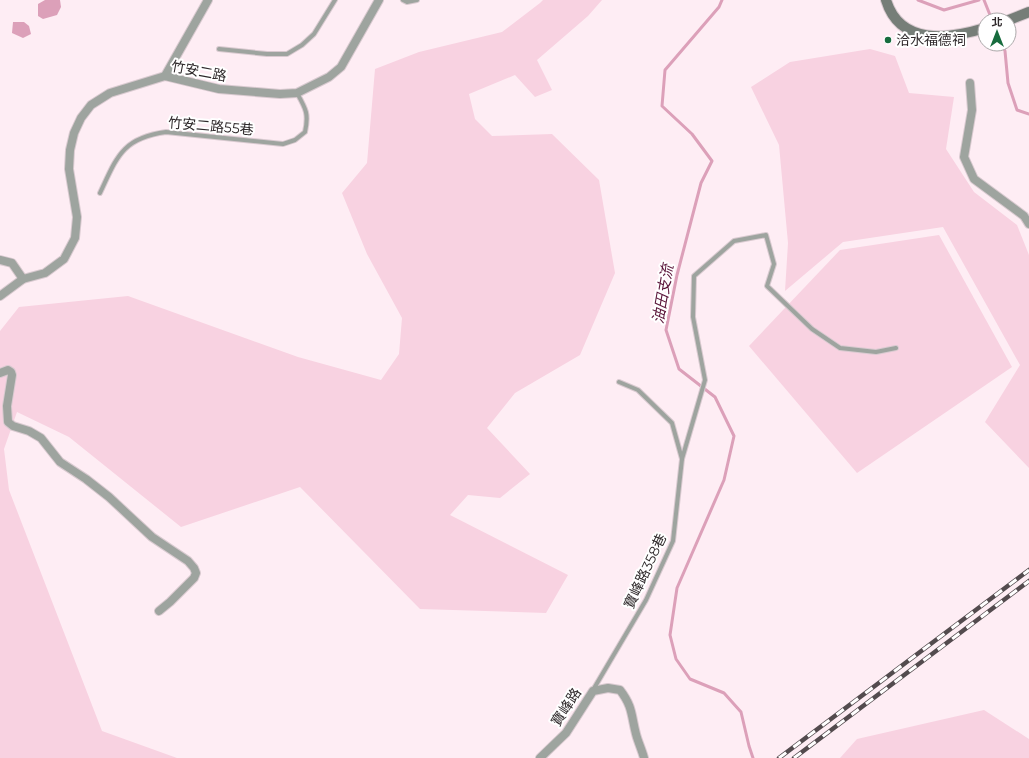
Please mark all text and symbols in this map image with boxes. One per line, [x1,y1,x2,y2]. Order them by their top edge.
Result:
north arrow [977,12,1017,52]
text: 北 [992,15,1003,29]
place label: 洽水福德祠 [896,31,966,49]
marker: 洽水福德祠 [883,35,893,45]
street label: 竹安二路 [170,57,228,85]
street label: 竹安二路55巷 [167,113,255,139]
water label: 油田支流 [648,261,677,325]
street label: 寶峰路358巷 [620,531,670,611]
street label: 寶峰路 [547,684,585,730]

